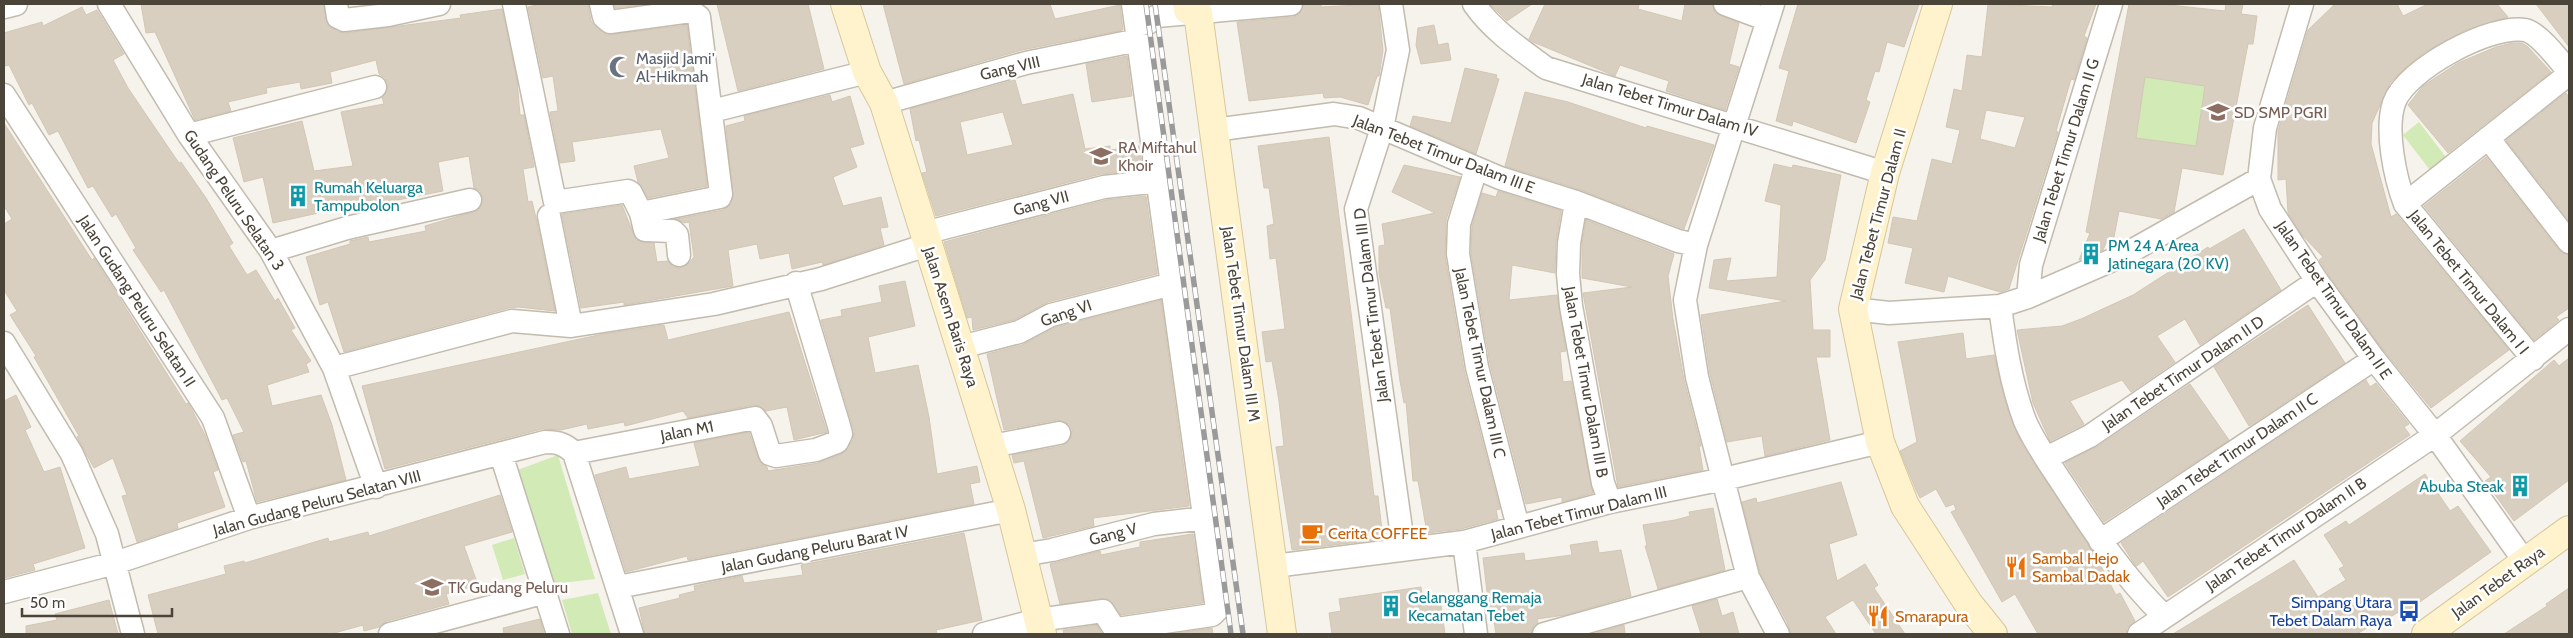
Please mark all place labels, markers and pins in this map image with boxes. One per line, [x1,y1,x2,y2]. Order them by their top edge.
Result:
place label: Masjid Jami' Al-Hikmah [636,49,715,86]
mosque icon: Masjid Jami' Al-Hikmah [607,54,633,80]
school or university icon: SD SMP PGRI [2205,99,2231,125]
place label: SD SMP PGRI [2234,103,2327,122]
place label: RA Miftahul Khoir [1118,138,1197,175]
school or university icon: RA Miftahul Khoir [1088,143,1114,169]
place label: Rumah Keluarga Tampubolon [314,178,423,215]
building icon: Rumah Keluarga Tampubolon [285,183,311,209]
place label: PM 24 A Area Jatinegara (20 KV) [2107,236,2229,273]
building icon: PM 24 A Area Jatinegara (20 KV) [2078,241,2104,267]
building icon: Abuba Steak [2507,473,2533,499]
place label: Abuba Steak [2419,477,2505,496]
cafe icon: Cerita COFFEE [1299,520,1325,546]
place label: Cerita COFFEE [1328,524,1427,543]
place label: Sambal Hejo Sambal Dadak [2032,549,2131,586]
restaurant icon: Sambal Hejo Sambal Dadak [2003,554,2029,580]
school or university icon: TK Gudang Peluru [419,574,445,600]
place label: TK Gudang Peluru [448,578,568,597]
place label: Gelanggang Remaja Kecamatan Tebet [1408,588,1542,625]
building icon: Gelanggang Remaja Kecamatan Tebet [1378,593,1404,619]
place label: Simpang Utara Tebet Dalam Raya [2270,593,2392,630]
bus stop icon: Simpang Utara Tebet Dalam Raya [2396,598,2422,624]
restaurant icon: Smarapura [1865,603,1891,629]
place label: Smarapura [1895,607,1969,626]

